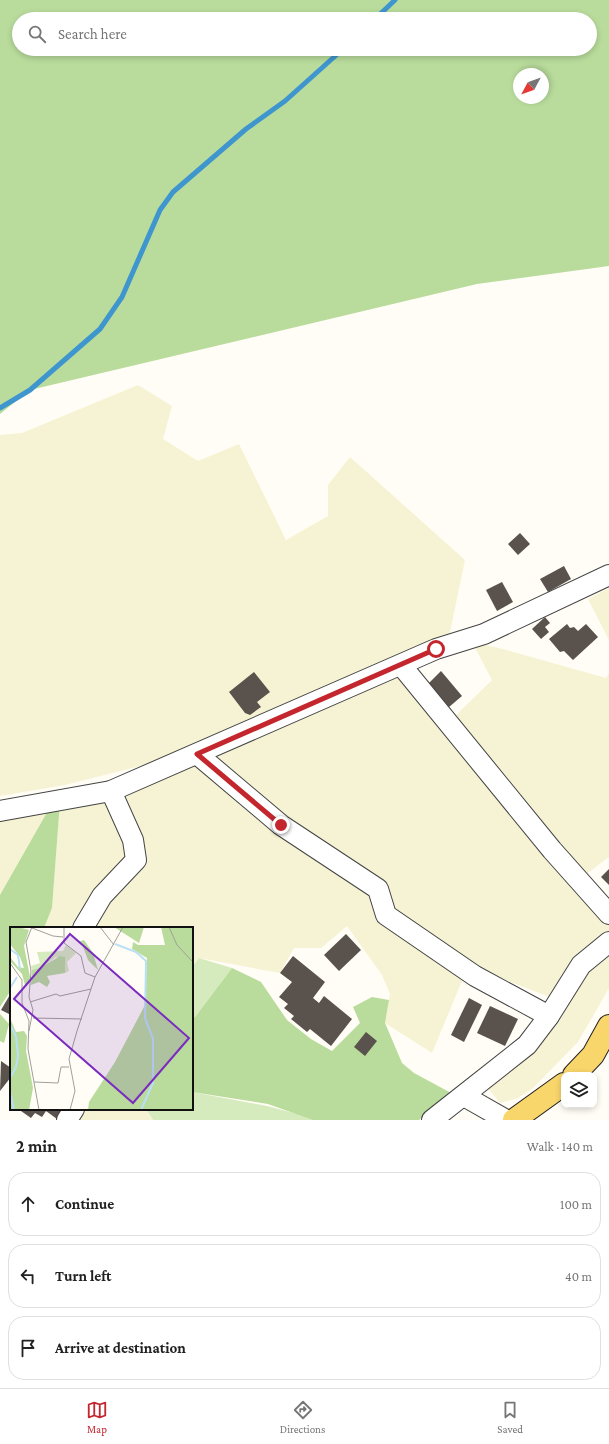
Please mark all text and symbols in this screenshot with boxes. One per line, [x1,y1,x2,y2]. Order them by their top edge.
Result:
search box [12,12,597,56]
icon: search [26,23,48,45]
text: Search here [58,26,127,42]
north arrow [513,68,549,104]
route start [427,640,445,658]
route end [272,816,290,834]
inset map [10,927,193,1110]
map controls [561,1072,597,1108]
button: layers [561,1072,597,1108]
text: 2 min [16,1137,57,1156]
text: Walk · 140 m [527,1139,593,1154]
icon: ahead [17,1193,39,1215]
text: Continue [55,1196,114,1212]
text: 100 m [560,1197,592,1212]
icon: left [17,1265,39,1287]
text: Turn left [55,1268,111,1284]
text: 40 m [565,1269,592,1284]
icon: arrive [17,1337,39,1359]
text: Arrive at destination [55,1340,186,1356]
tab: Map [86,1399,108,1435]
tab: Directions [280,1399,325,1435]
tab: Saved [497,1399,523,1435]

